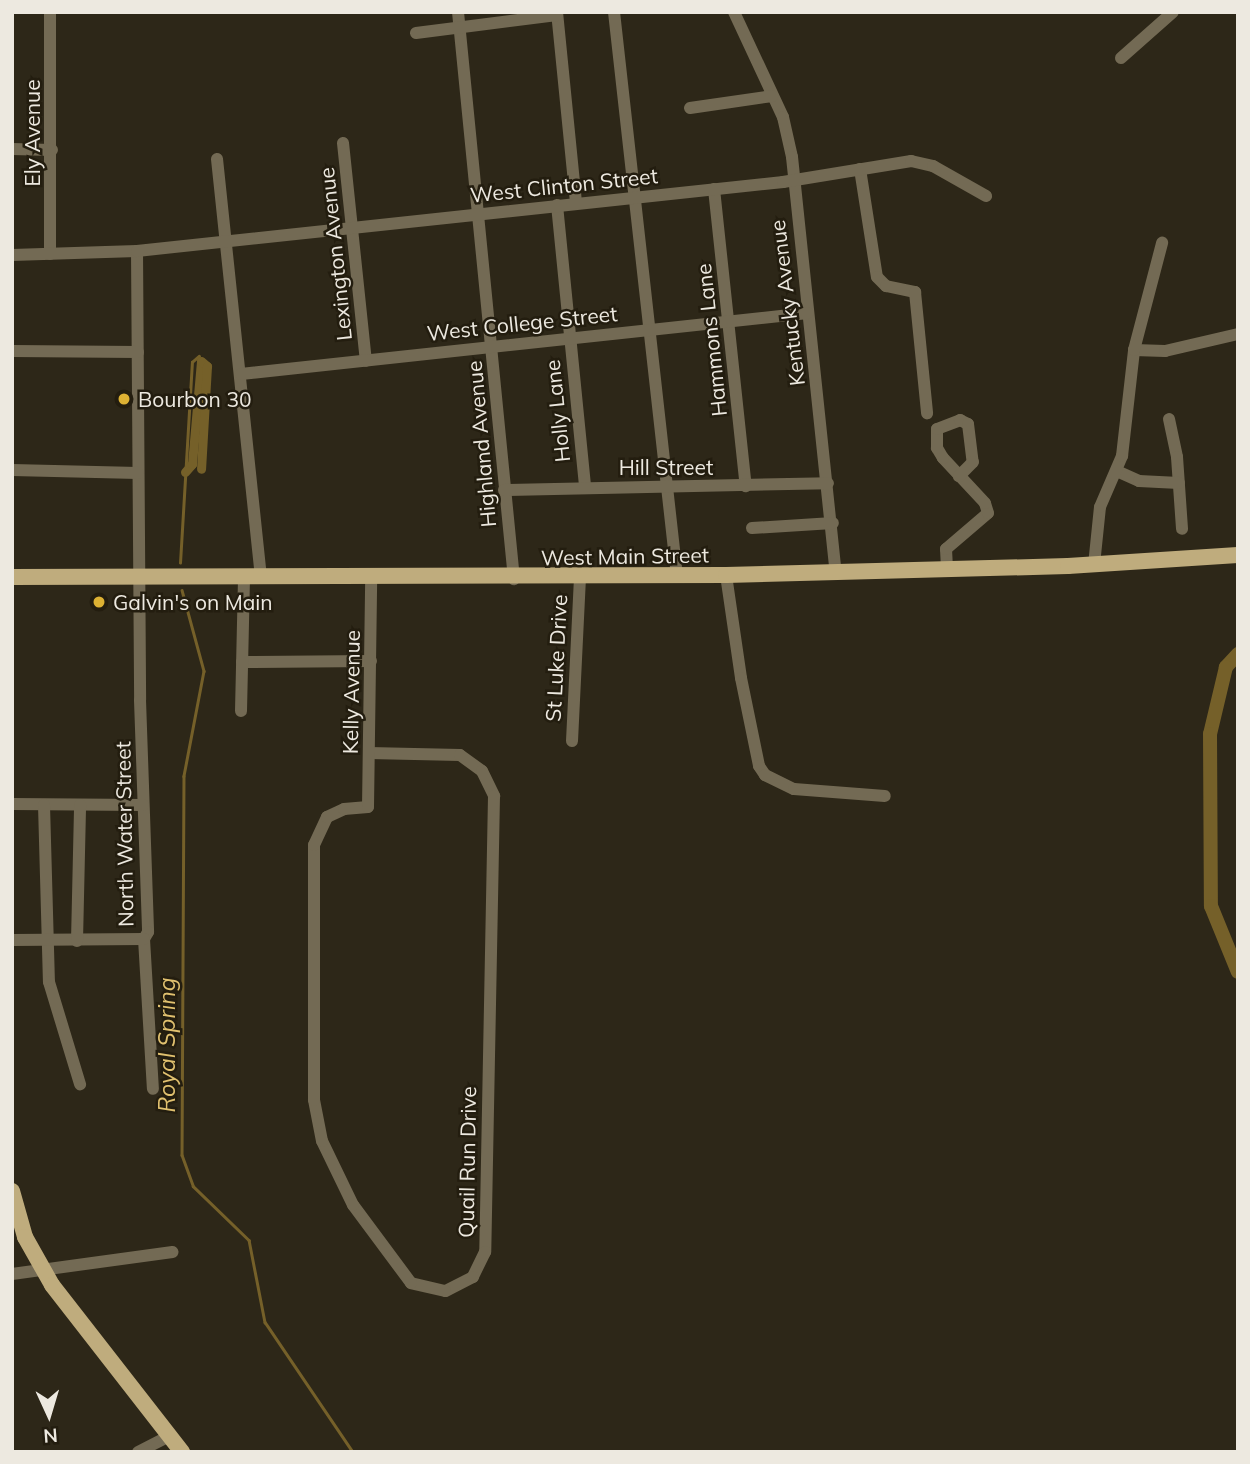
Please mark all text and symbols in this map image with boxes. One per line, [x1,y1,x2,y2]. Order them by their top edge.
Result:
street label: Ely Avenue [19,79,45,187]
street label: West Clinton Street [469,163,659,207]
street label: Lexington Avenue [313,166,357,342]
street label: Kentucky Avenue [764,219,810,387]
street label: Hammons Lane [690,262,732,418]
street label: West College Street [426,300,618,346]
street label: Holly Lane [539,359,575,463]
street label: Highland Avenue [461,360,501,528]
place label: Bourbon 30 [138,386,252,412]
marker: Bourbon 30 [116,391,132,407]
street label: Hill Street [619,454,713,480]
street label: West Main Street [541,542,709,570]
place label: Galvin's on Main [113,589,273,615]
marker: Galvin's on Main [91,594,107,610]
street label: St Luke Drive [540,594,572,722]
street label: Kelly Avenue [337,630,365,754]
street label: North Water Street [110,741,138,927]
water label: Royal Spring [153,977,181,1113]
street label: Quail Run Drive [453,1086,481,1238]
north arrow [14,1380,84,1450]
text: N [42,1423,58,1448]

